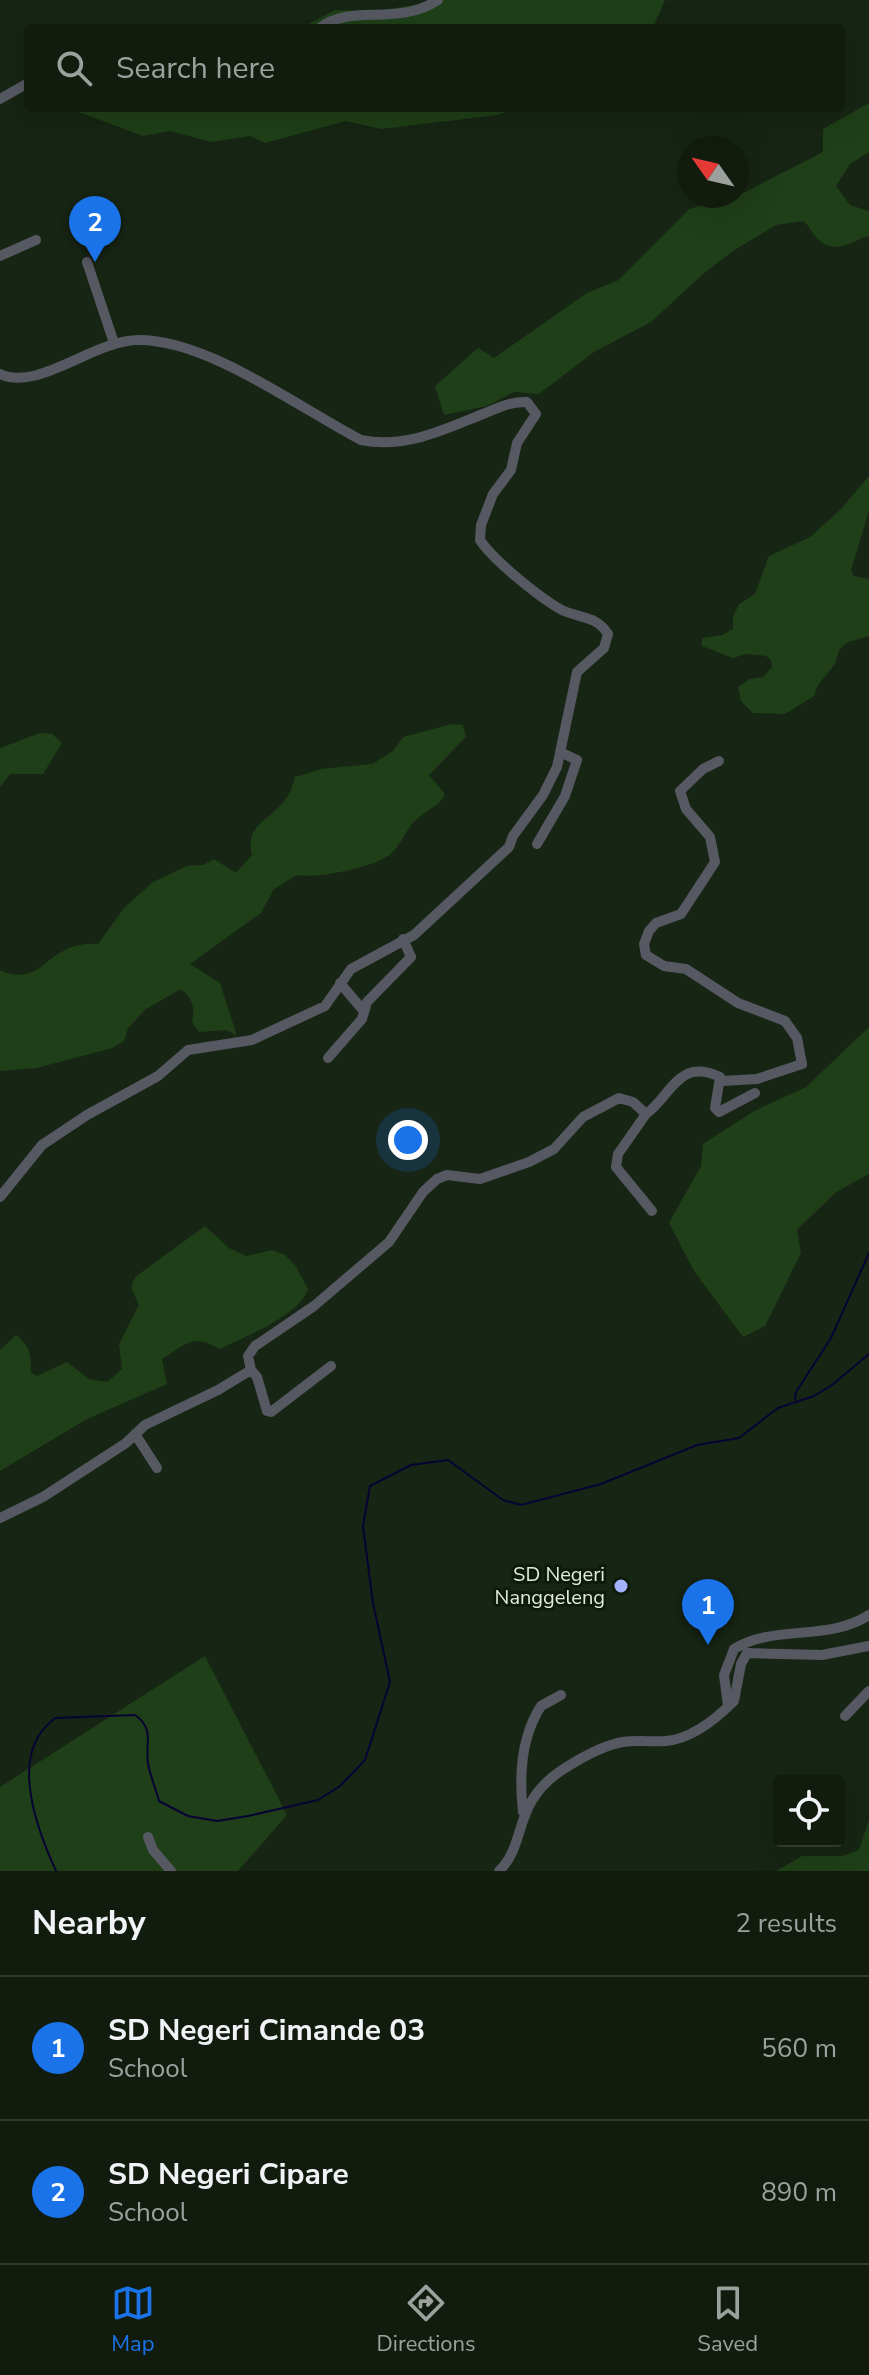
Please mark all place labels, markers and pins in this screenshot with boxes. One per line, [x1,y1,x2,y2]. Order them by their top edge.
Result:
pin: 2 [69,196,121,262]
place label: SD Negeri Nanggeleng [495,1561,605,1611]
marker: SD Negeri Nanggeleng [612,1577,630,1595]
pin: 1 [682,1579,734,1645]

